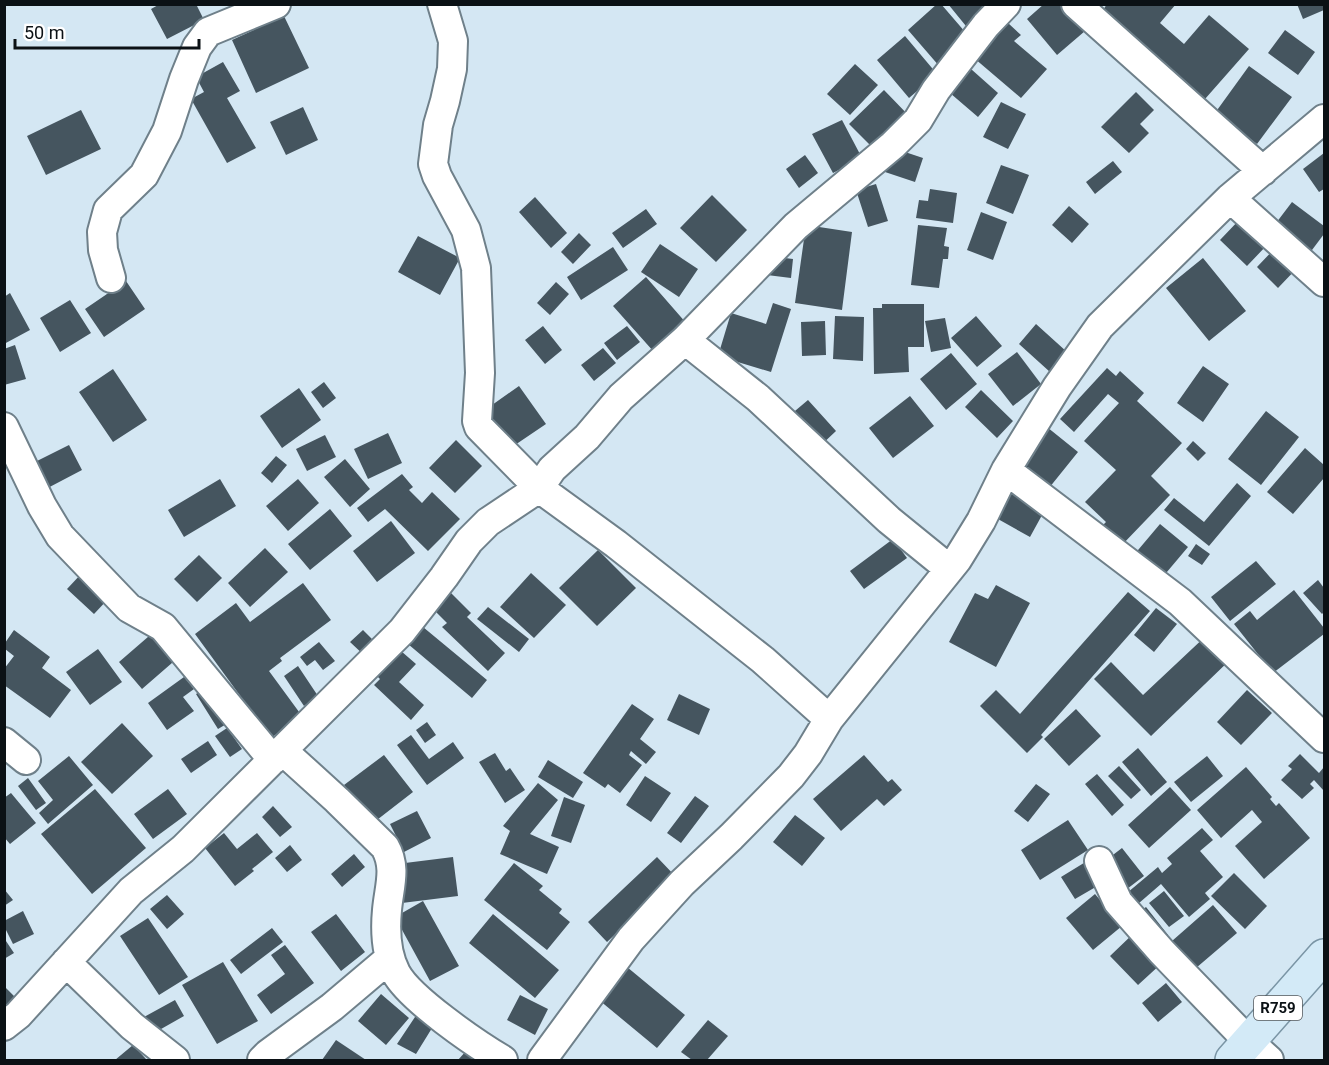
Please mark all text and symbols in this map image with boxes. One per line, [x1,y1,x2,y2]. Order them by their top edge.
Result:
scale bar [15,12,200,50]
text: 50 m [24,22,64,43]
road number: R759 [1254,996,1302,1020]

